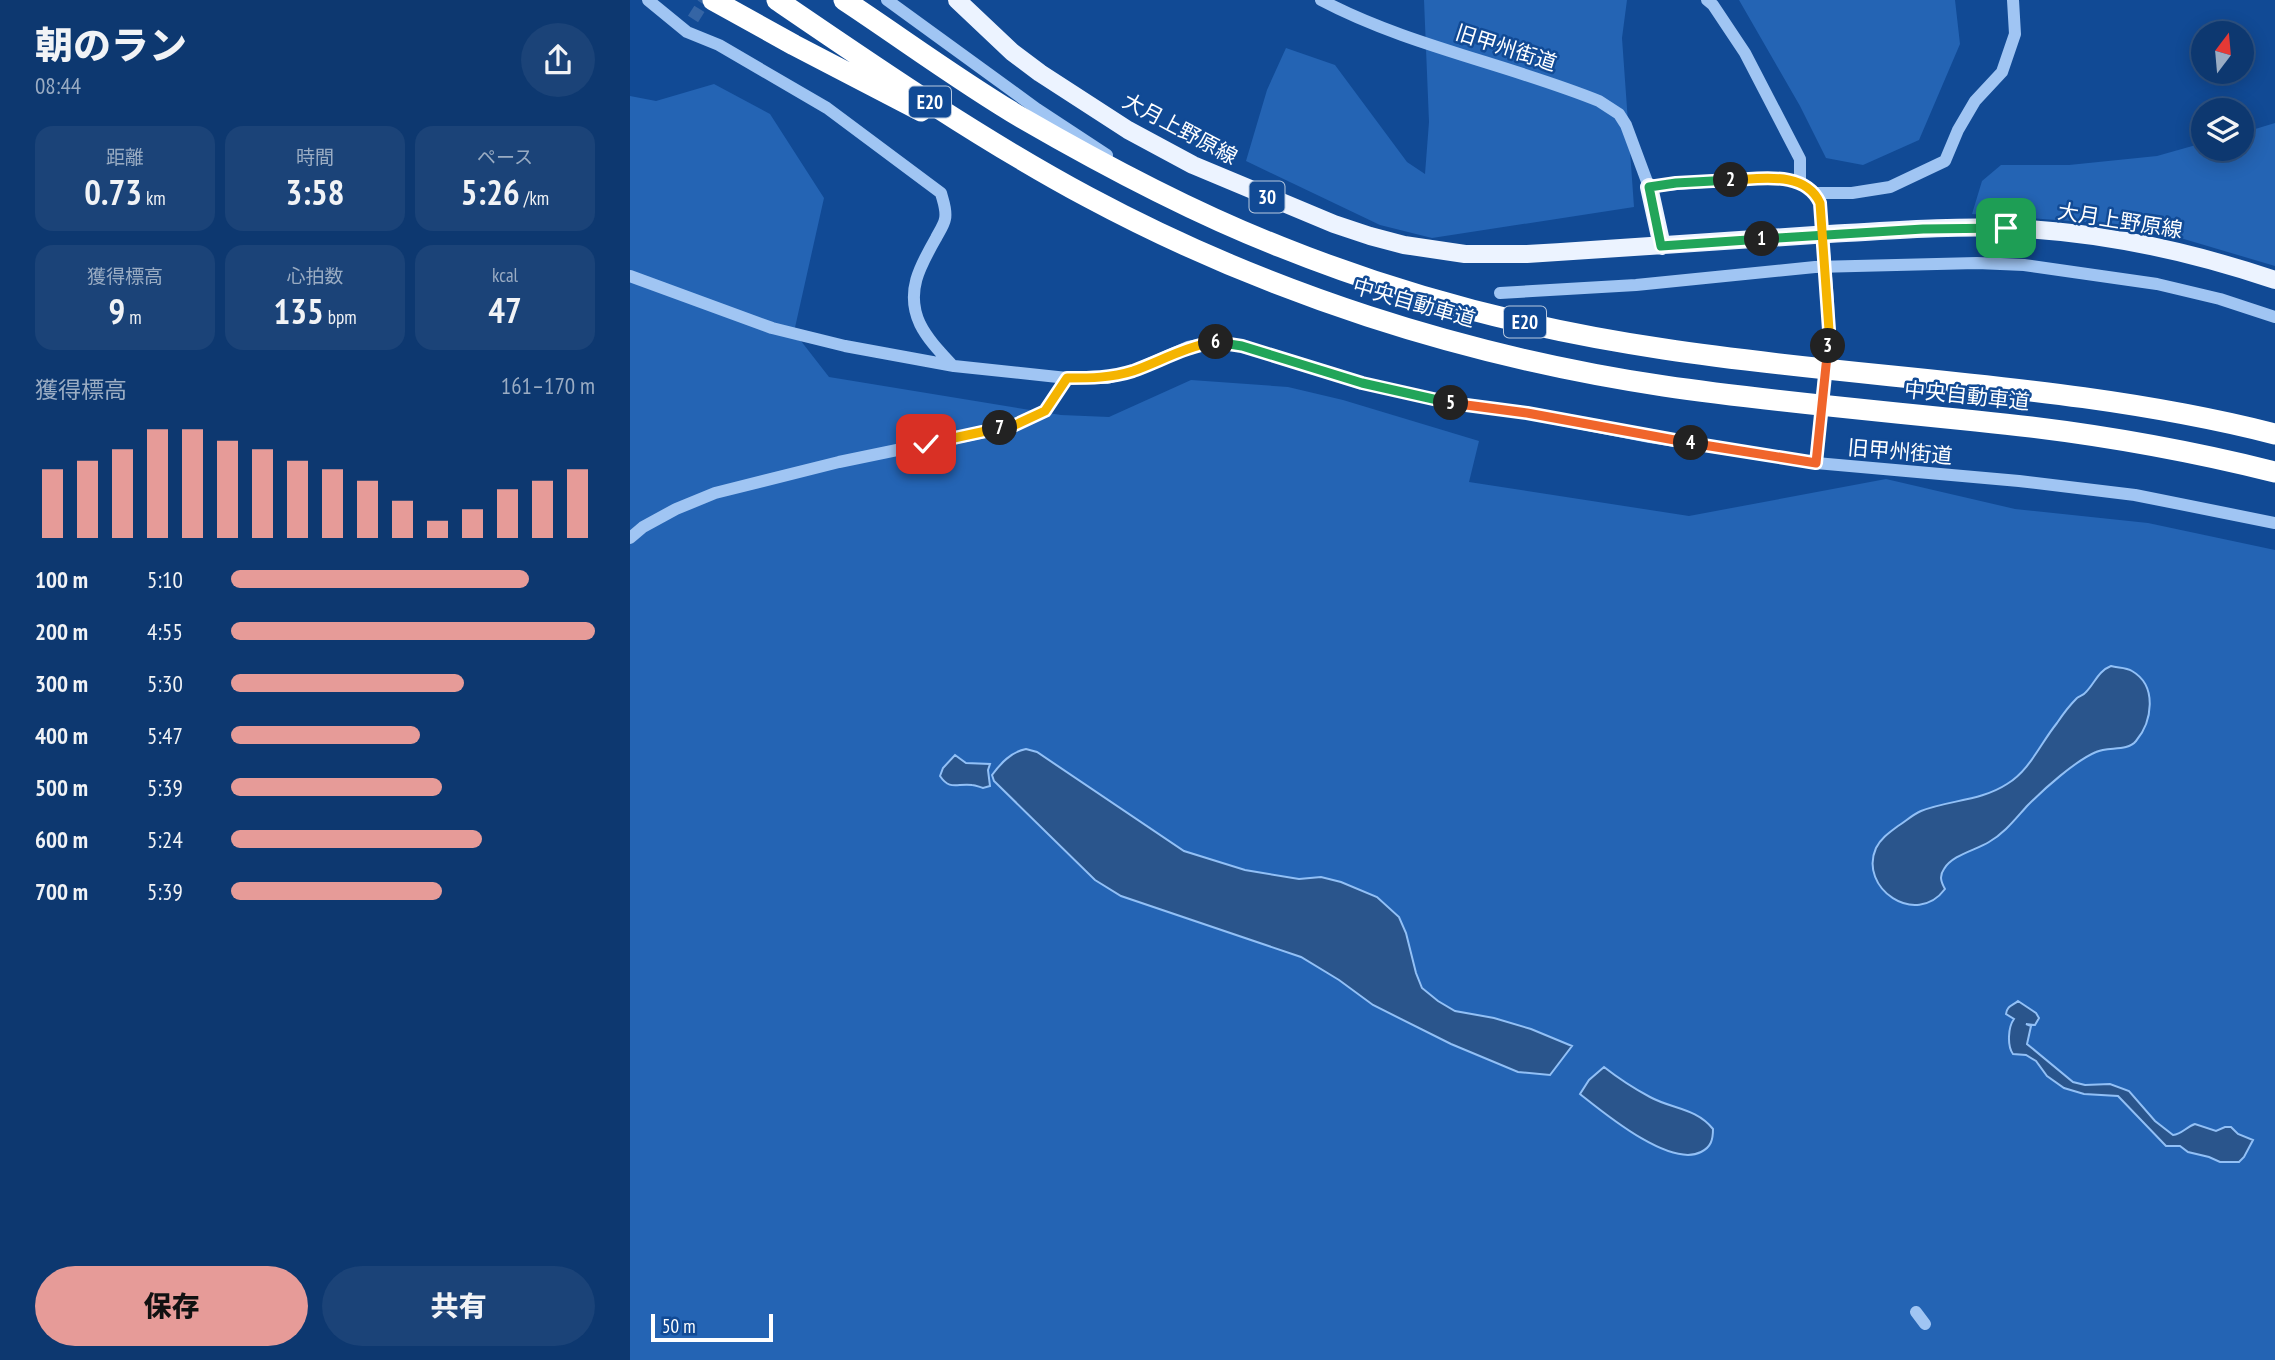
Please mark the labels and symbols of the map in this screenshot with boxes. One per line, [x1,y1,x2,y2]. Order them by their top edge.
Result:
street label: 旧甲州街道 [1452,18,1560,77]
north arrow [2191,21,2254,84]
road number: E20 [909,86,951,118]
street label: 大月上野原線 [1118,87,1242,170]
pin: 2 [1714,162,1748,198]
road number: 30 [1250,182,1284,212]
street label: 大月上野原線 [2056,197,2184,244]
pin [1976,198,2036,258]
pin: 1 [1744,222,1780,256]
street label: 中央自動車道 [1350,272,1478,333]
road number: E20 [1504,306,1546,338]
pin: 6 [1198,324,1234,360]
pin: 3 [1810,328,1846,364]
street label: 中央自動車道 [1903,375,2031,416]
pin: 5 [1434,386,1468,420]
pin: 7 [982,410,1018,446]
pin [896,414,956,474]
pin: 4 [1674,426,1708,460]
street label: 旧甲州街道 [1847,433,1954,470]
scale bar [651,1311,774,1343]

